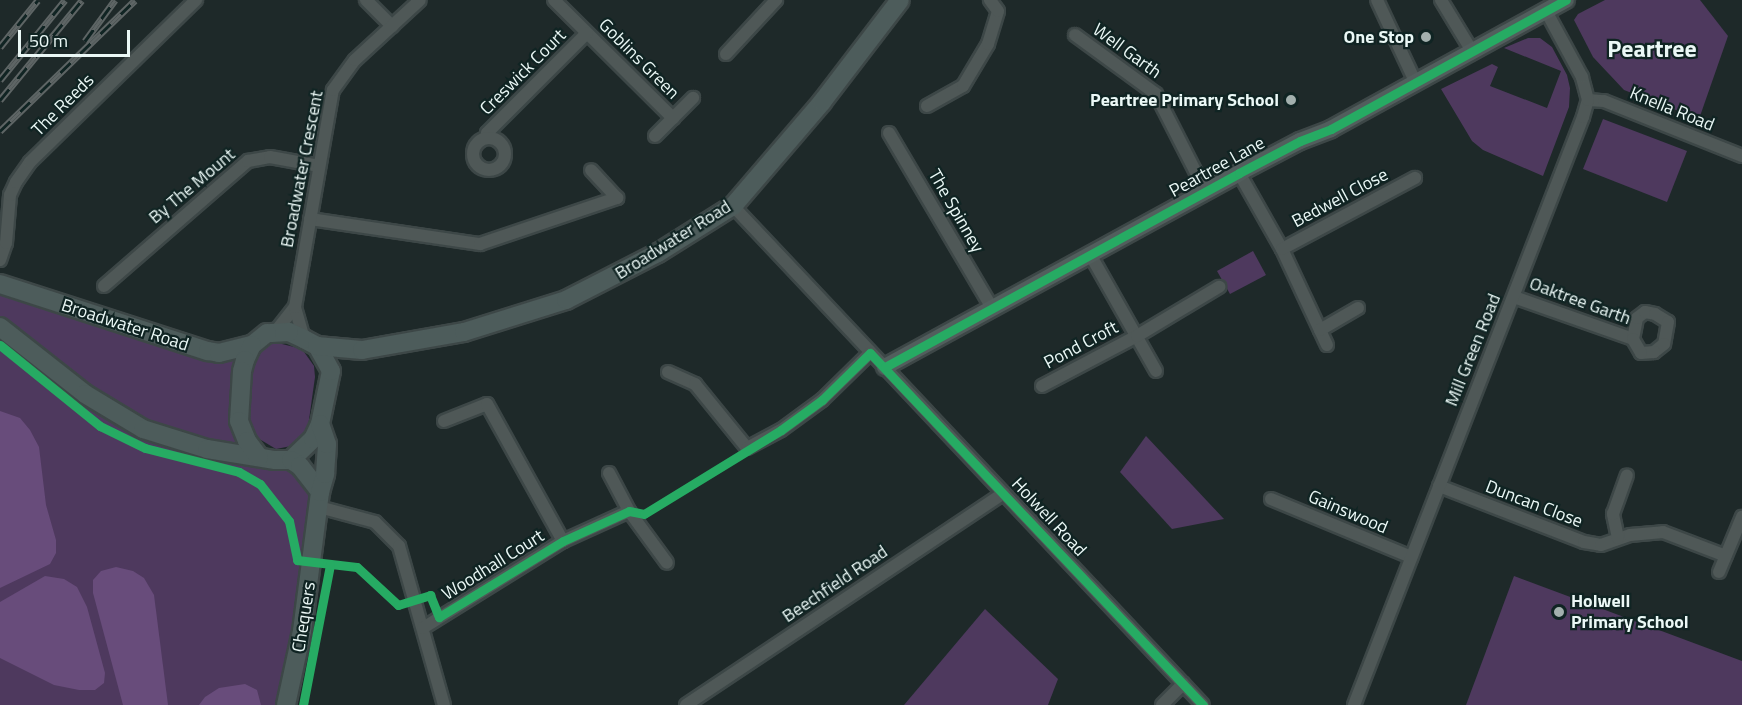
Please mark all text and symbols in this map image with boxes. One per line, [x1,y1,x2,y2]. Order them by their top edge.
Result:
street label: Goblins Green [594,14,684,104]
scale bar [21,18,134,56]
street label: Well Garth [1089,19,1165,83]
street label: Creswick Court [476,25,570,119]
place label: One Stop [1344,26,1414,48]
text: 50 m [29,27,68,54]
marker: One Stop [1419,30,1433,44]
district label: Peartree [1607,35,1697,63]
street label: The Reeds [27,69,99,141]
street label: Knella Road [1627,82,1717,136]
street label: Broadwater Crescent [276,89,328,249]
place label: Peartree Primary School [1090,89,1279,111]
marker: Peartree Primary School [1284,93,1298,107]
street label: Peartree Lane [1165,132,1269,202]
street label: By The Mount [145,144,239,228]
street label: Bedwell Close [1288,164,1392,232]
street label: The Spinney [924,166,988,256]
street label: Broadwater Road [611,196,735,284]
street label: Oaktree Garth [1526,273,1634,329]
street label: Mill Green Road [1441,291,1505,409]
street label: Broadwater Road [59,294,191,356]
street label: Pond Croft [1040,316,1122,374]
street label: Holwell Road [1007,473,1091,561]
street label: Duncan Close [1482,476,1586,532]
street label: Gainswood [1305,486,1391,538]
street label: Woodhall Court [438,525,548,605]
street label: Beechfield Road [778,541,892,627]
street label: Chequers [288,580,320,654]
place label: Holwell Primary School [1571,591,1689,634]
marker: Holwell Primary School [1552,605,1566,619]

